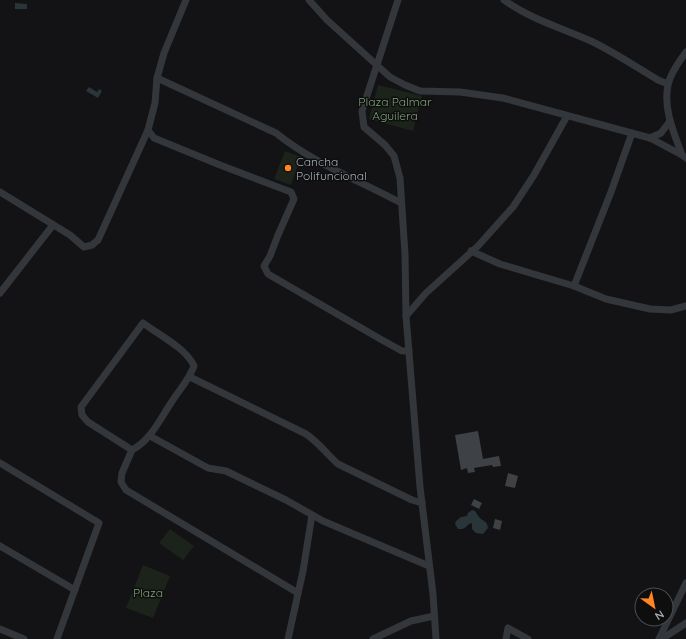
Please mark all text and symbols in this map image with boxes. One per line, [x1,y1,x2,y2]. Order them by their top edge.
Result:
park label: Plaza Palmar Aguilera [358,94,432,123]
place label: Cancha Polifuncional [296,154,367,183]
marker: Cancha Polifuncional [283,163,293,173]
park label: Plaza [133,585,163,600]
north arrow [634,587,674,627]
text: N [652,607,667,623]

